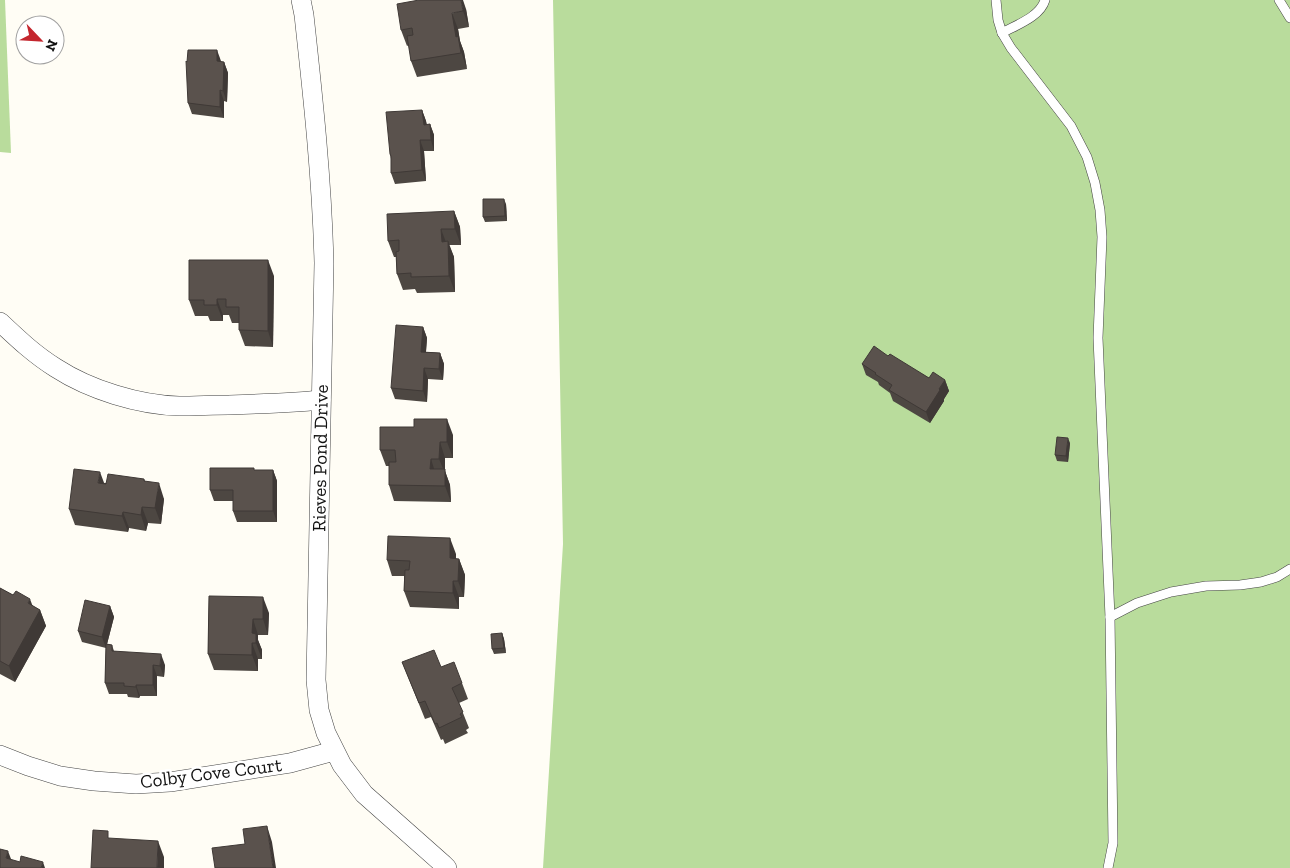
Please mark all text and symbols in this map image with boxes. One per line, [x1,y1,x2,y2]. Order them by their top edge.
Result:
north arrow [15,15,65,65]
text: N [41,37,61,54]
street label: Rieves Pond Drive [307,384,333,532]
street label: Colby Cove Court [139,753,283,793]

